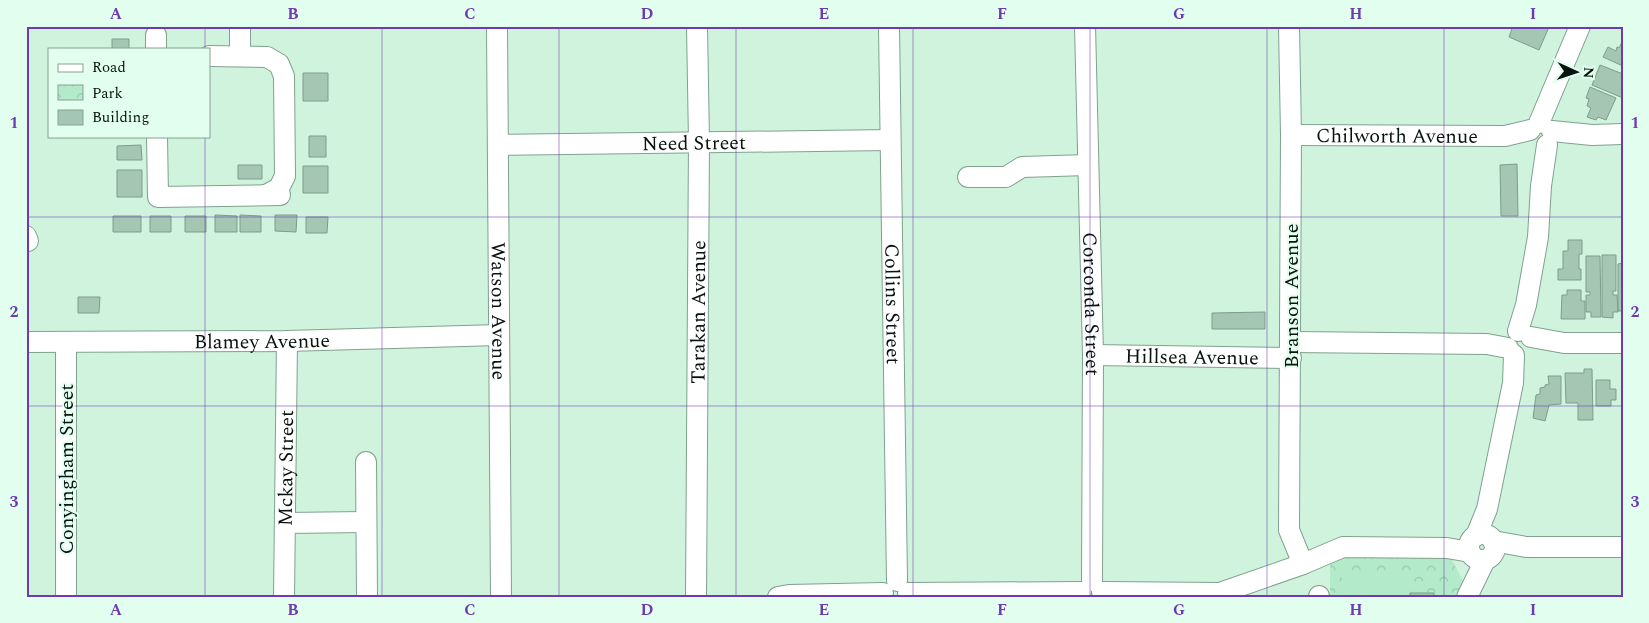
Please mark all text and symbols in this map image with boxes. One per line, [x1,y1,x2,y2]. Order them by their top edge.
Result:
text: A [110,2,123,26]
text: B [287,2,299,26]
text: C [464,2,476,26]
text: D [641,2,654,26]
text: E [819,2,829,26]
text: F [997,2,1007,26]
text: G [1173,2,1185,26]
text: H [1349,2,1363,26]
text: I [1530,2,1536,26]
legend [48,48,210,138]
north arrow [1552,48,1602,98]
text: Road [92,56,126,79]
text: N [1578,66,1599,79]
text: Park [92,82,123,105]
text: Building [92,106,149,129]
text: 1 [10,111,18,135]
text: 1 [1631,111,1639,135]
street label: Chilworth Avenue [1316,121,1478,152]
street label: Need Street [642,128,746,159]
street label: Branson Avenue [1277,224,1307,368]
street label: Corconda Street [1074,232,1107,376]
street label: Tarakan Avenue [683,240,714,384]
street label: Watson Avenue [483,242,513,380]
street label: Collins Street [876,243,908,365]
text: 2 [10,300,19,324]
text: 2 [1631,300,1640,324]
street label: Blamey Avenue [194,326,331,357]
street label: Hillsea Avenue [1125,341,1259,374]
street label: Conyingham Street [52,384,82,554]
street label: Mckay Street [271,410,302,526]
text: 3 [10,490,19,514]
text: 3 [1631,490,1640,514]
text: A [110,598,123,622]
text: B [287,598,299,622]
text: C [464,598,476,622]
text: D [641,598,654,622]
text: E [819,598,829,622]
text: F [997,598,1007,622]
text: G [1173,598,1185,622]
text: H [1349,598,1363,622]
text: I [1530,598,1536,622]

